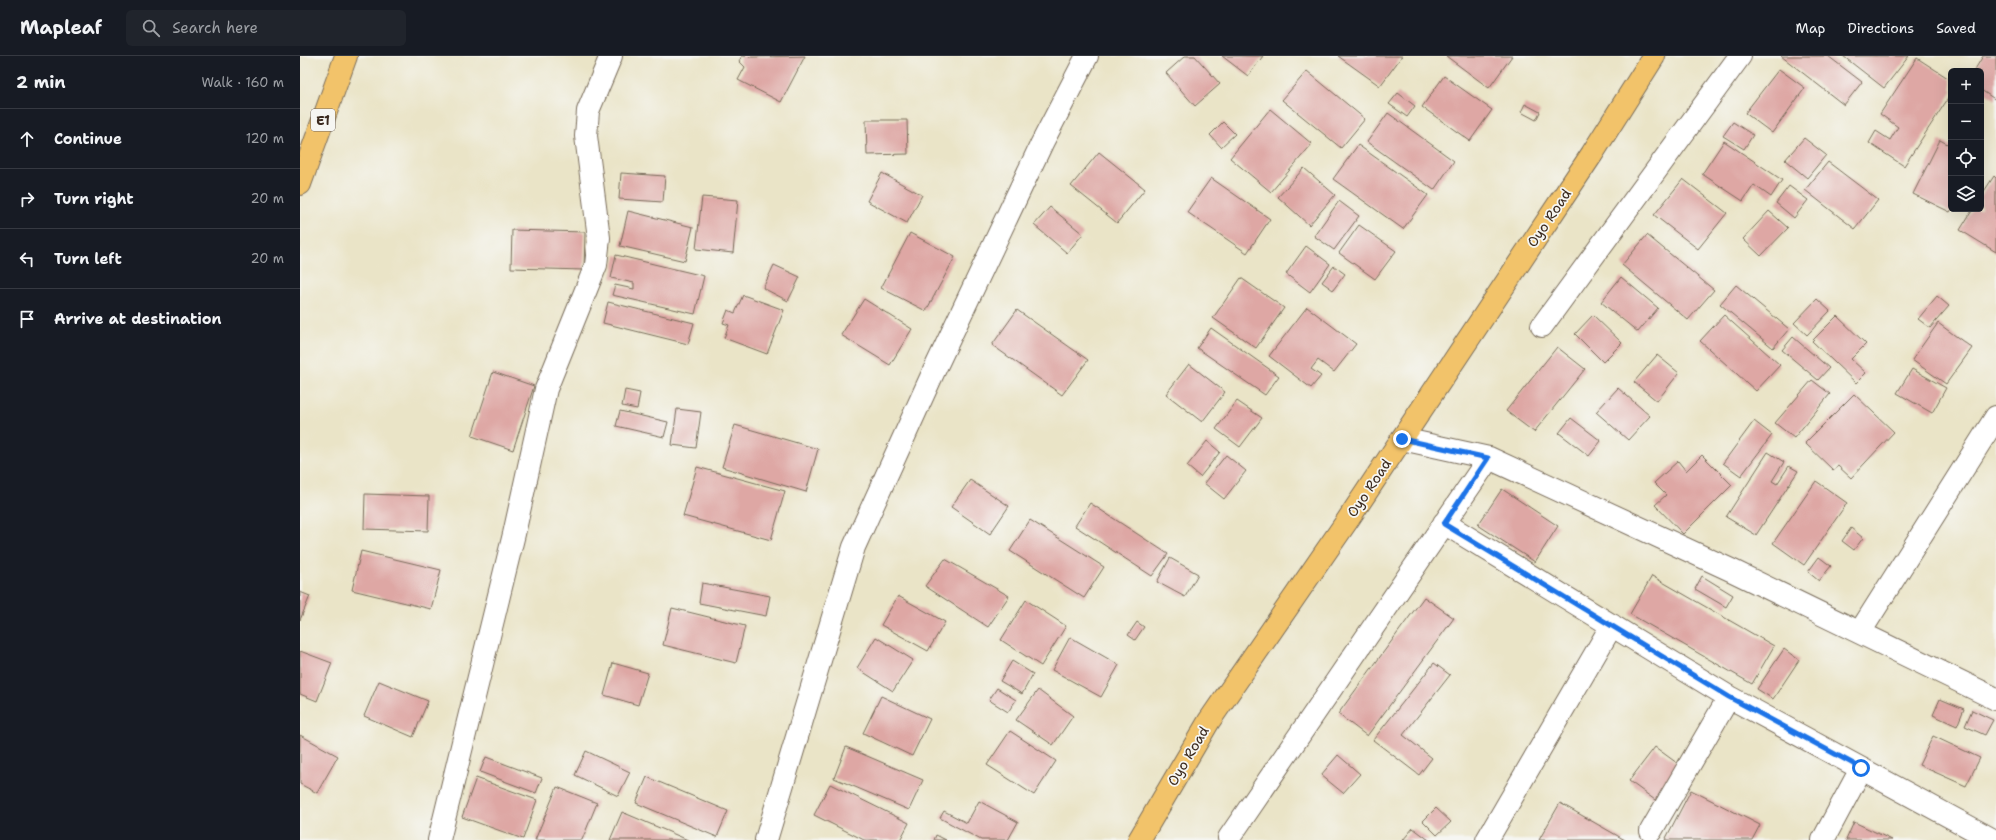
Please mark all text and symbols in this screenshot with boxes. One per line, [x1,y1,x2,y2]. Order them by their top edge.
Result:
search box [126,10,406,46]
text: Mapleaf [20,15,102,40]
icon: search [140,17,162,39]
text: Search here [172,18,258,38]
text: Map [1796,19,1826,37]
text: Directions [1848,19,1914,37]
text: Saved [1936,19,1976,37]
map controls [1948,68,1984,212]
button: + [1948,68,1984,104]
text: 2 min [16,71,66,93]
text: Walk · 160 m [202,74,284,91]
button: − [1948,104,1984,140]
road number: E1 [311,109,335,131]
icon: ahead [16,128,38,150]
text: Continue [54,129,122,149]
text: 120 m [246,130,284,147]
button: locate [1948,140,1984,176]
button: layers [1948,176,1984,212]
street label: Oyo Road [1523,185,1575,251]
icon: right [16,188,38,210]
text: Turn right [54,189,134,209]
text: 20 m [251,190,284,207]
icon: left [16,248,38,270]
text: Turn left [54,249,122,269]
text: 20 m [251,250,284,267]
icon: arrive [16,308,38,330]
text: Arrive at destination [54,309,222,329]
route end [1393,430,1411,448]
street label: Oyo Road [1343,455,1395,521]
street label: Oyo Road [1163,723,1213,789]
route start [1852,759,1870,777]

